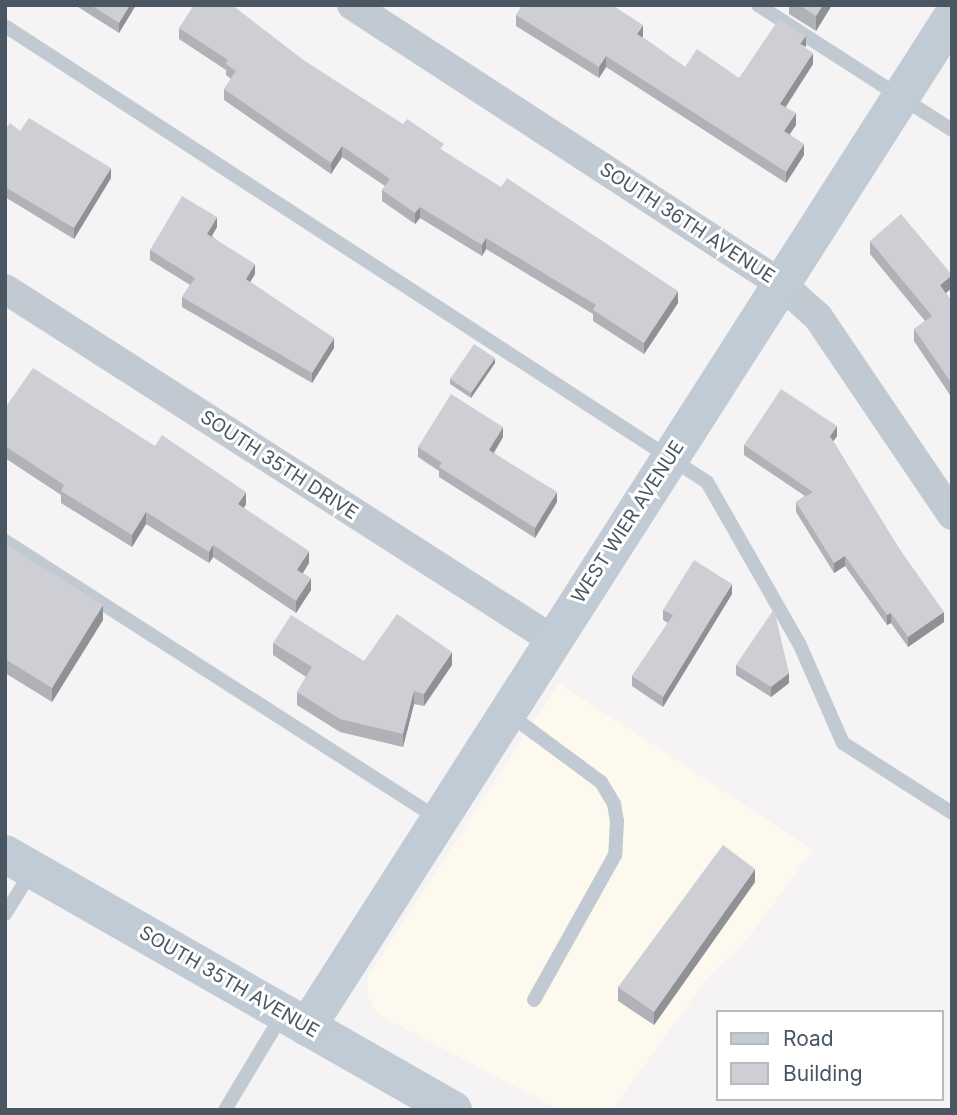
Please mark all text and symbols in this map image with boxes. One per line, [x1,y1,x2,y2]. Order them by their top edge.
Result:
street label: SOUTH 36TH AVENUE [595,158,779,288]
street label: SOUTH 35TH DRIVE [196,406,362,524]
street label: WEST WIER AVENUE [567,437,689,607]
street label: SOUTH 35TH AVENUE [135,921,323,1043]
legend [716,1010,943,1101]
text: Road [783,1026,834,1051]
text: Building [783,1061,863,1086]

